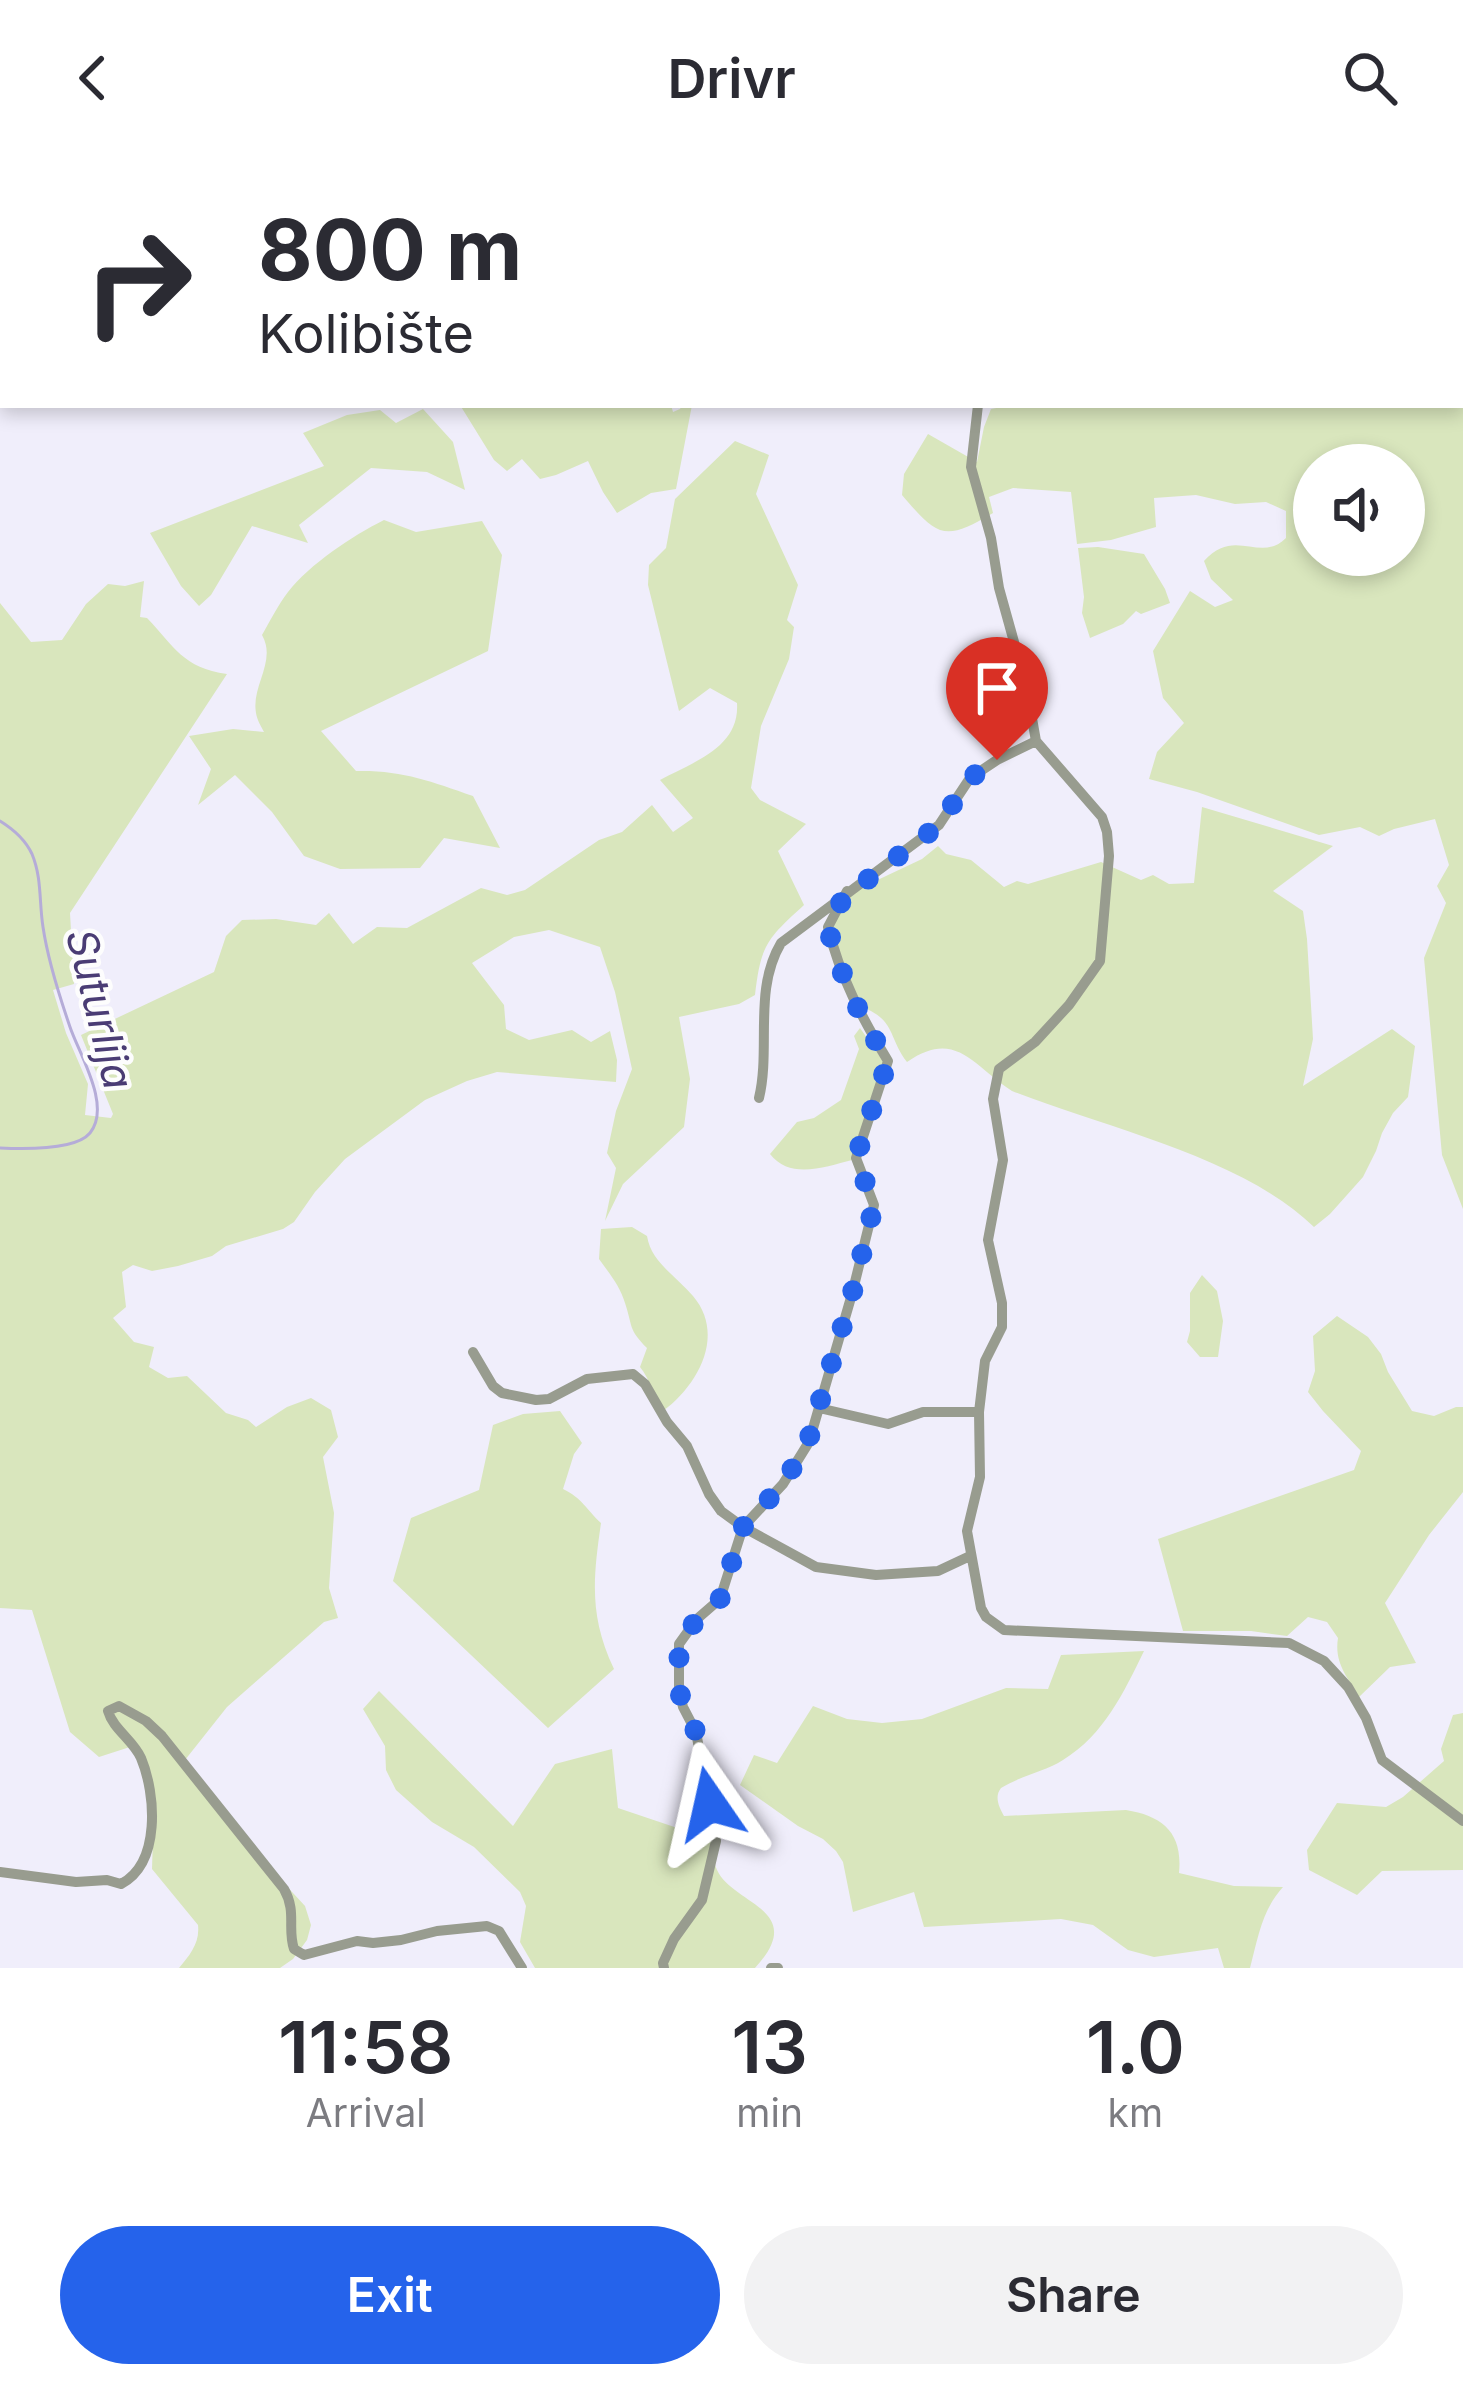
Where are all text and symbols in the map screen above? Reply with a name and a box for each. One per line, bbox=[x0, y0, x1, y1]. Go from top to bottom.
icon: back bbox=[60, 45, 126, 111]
icon: search bbox=[1337, 45, 1403, 111]
text: Drivr bbox=[667, 46, 796, 111]
text: 800 m bbox=[258, 199, 523, 300]
icon: right bbox=[60, 204, 216, 360]
text: Kolibište bbox=[258, 301, 474, 366]
map controls bbox=[1293, 444, 1425, 576]
button: sound bbox=[1293, 444, 1425, 576]
pin bbox=[946, 637, 1048, 760]
icon: arrive bbox=[964, 655, 1030, 721]
water label: Suturlija bbox=[56, 924, 145, 1094]
position arrow bbox=[647, 1741, 773, 1867]
text: 11:58 bbox=[278, 2003, 453, 2090]
text: 13 bbox=[732, 2003, 808, 2090]
text: 1.0 bbox=[1086, 2003, 1185, 2090]
text: Arrival bbox=[306, 2089, 426, 2136]
text: min bbox=[736, 2089, 803, 2136]
text: km bbox=[1108, 2089, 1163, 2136]
button: Exit bbox=[60, 2226, 720, 2364]
button: Share bbox=[744, 2226, 1403, 2364]

